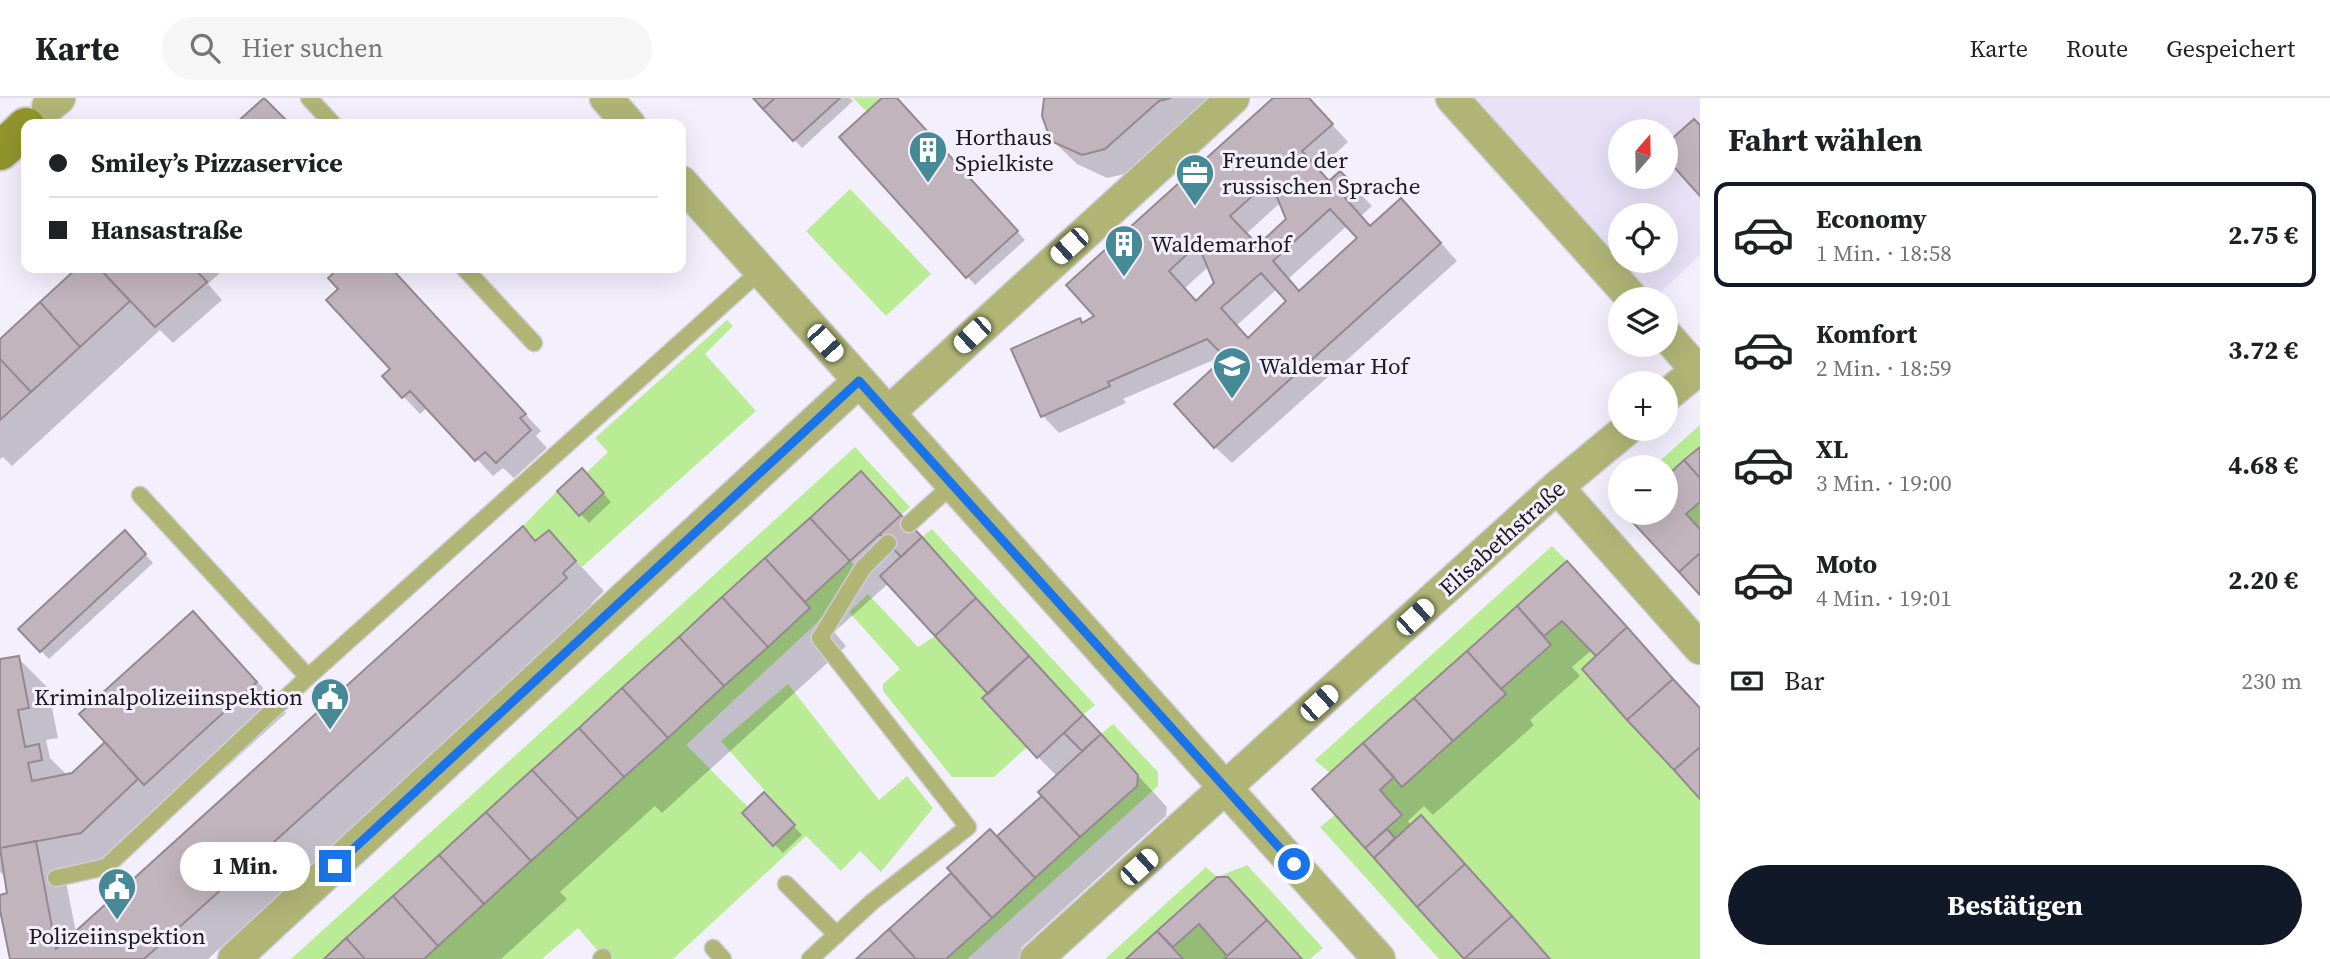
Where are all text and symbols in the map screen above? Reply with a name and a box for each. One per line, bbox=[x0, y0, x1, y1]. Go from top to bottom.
search box bbox=[162, 17, 652, 80]
text: Karte bbox=[35, 26, 120, 71]
icon: search bbox=[186, 29, 224, 67]
text: Hier suchen bbox=[242, 30, 383, 66]
text: Karte bbox=[1969, 32, 2028, 65]
text: Route bbox=[2066, 32, 2128, 65]
text: Gespeichert bbox=[2166, 32, 2295, 65]
text: Fahrt wählen bbox=[1728, 118, 1923, 162]
north arrow bbox=[1608, 119, 1678, 189]
map controls bbox=[1608, 119, 1678, 525]
place label: Horthaus Spielkiste bbox=[955, 121, 1054, 179]
building icon: Horthaus Spielkiste bbox=[907, 129, 949, 184]
place label: Freunde der russischen Sprache bbox=[1222, 144, 1420, 202]
text: Smiley’s Pizzaservice bbox=[91, 145, 343, 181]
office icon: Freunde der russischen Sprache bbox=[1174, 152, 1216, 207]
text: Economy bbox=[1816, 201, 1927, 237]
button: locate bbox=[1608, 203, 1678, 273]
icon: car bbox=[1732, 203, 1795, 266]
text: Hansastraße bbox=[91, 212, 243, 248]
text: 2.75 € bbox=[2228, 217, 2298, 253]
building icon: Waldemarhof bbox=[1103, 223, 1145, 278]
car bbox=[1047, 224, 1092, 268]
place label: Waldemarhof bbox=[1151, 228, 1293, 260]
text: 1 Min. · 18:58 bbox=[1816, 237, 1952, 269]
button: layers bbox=[1608, 287, 1678, 357]
car bbox=[950, 313, 995, 357]
text: Komfort bbox=[1816, 316, 1917, 352]
icon: car bbox=[1732, 318, 1795, 381]
car bbox=[804, 320, 847, 366]
text: 3.72 € bbox=[2228, 332, 2298, 368]
school or university icon: Waldemar Hof bbox=[1211, 345, 1253, 400]
place label: Waldemar Hof bbox=[1259, 350, 1411, 382]
text: 2 Min. · 18:59 bbox=[1816, 352, 1952, 384]
button: + bbox=[1608, 371, 1678, 441]
text: XL bbox=[1816, 431, 1848, 467]
icon: car bbox=[1732, 433, 1795, 496]
text: 4.68 € bbox=[2228, 447, 2298, 483]
button: − bbox=[1608, 455, 1678, 525]
text: 3 Min. · 19:00 bbox=[1816, 467, 1952, 499]
street label: Elisabethstraße bbox=[1432, 473, 1572, 603]
text: Moto bbox=[1816, 546, 1877, 582]
icon: car bbox=[1732, 548, 1795, 611]
text: 2.20 € bbox=[2228, 562, 2298, 598]
text: 4 Min. · 19:01 bbox=[1816, 582, 1952, 614]
car bbox=[1393, 595, 1438, 639]
icon: cash bbox=[1728, 662, 1766, 700]
text: Bar bbox=[1784, 663, 1824, 699]
text: 230 m bbox=[2241, 665, 2302, 697]
public building icon: Kriminalpolizeiinspektion bbox=[309, 676, 351, 731]
place label: Kriminalpolizeiinspektion bbox=[34, 681, 303, 713]
car bbox=[1297, 681, 1342, 725]
callout: 1 Min. bbox=[181, 842, 310, 890]
car bbox=[1117, 845, 1162, 889]
route start bbox=[1278, 848, 1310, 880]
text: 1 Min. bbox=[212, 850, 278, 882]
route end bbox=[319, 850, 351, 882]
button: Bestätigen bbox=[1728, 865, 2302, 945]
public building icon: Polizeiinspektion bbox=[96, 866, 138, 921]
place label: Polizeiinspektion bbox=[28, 920, 206, 952]

